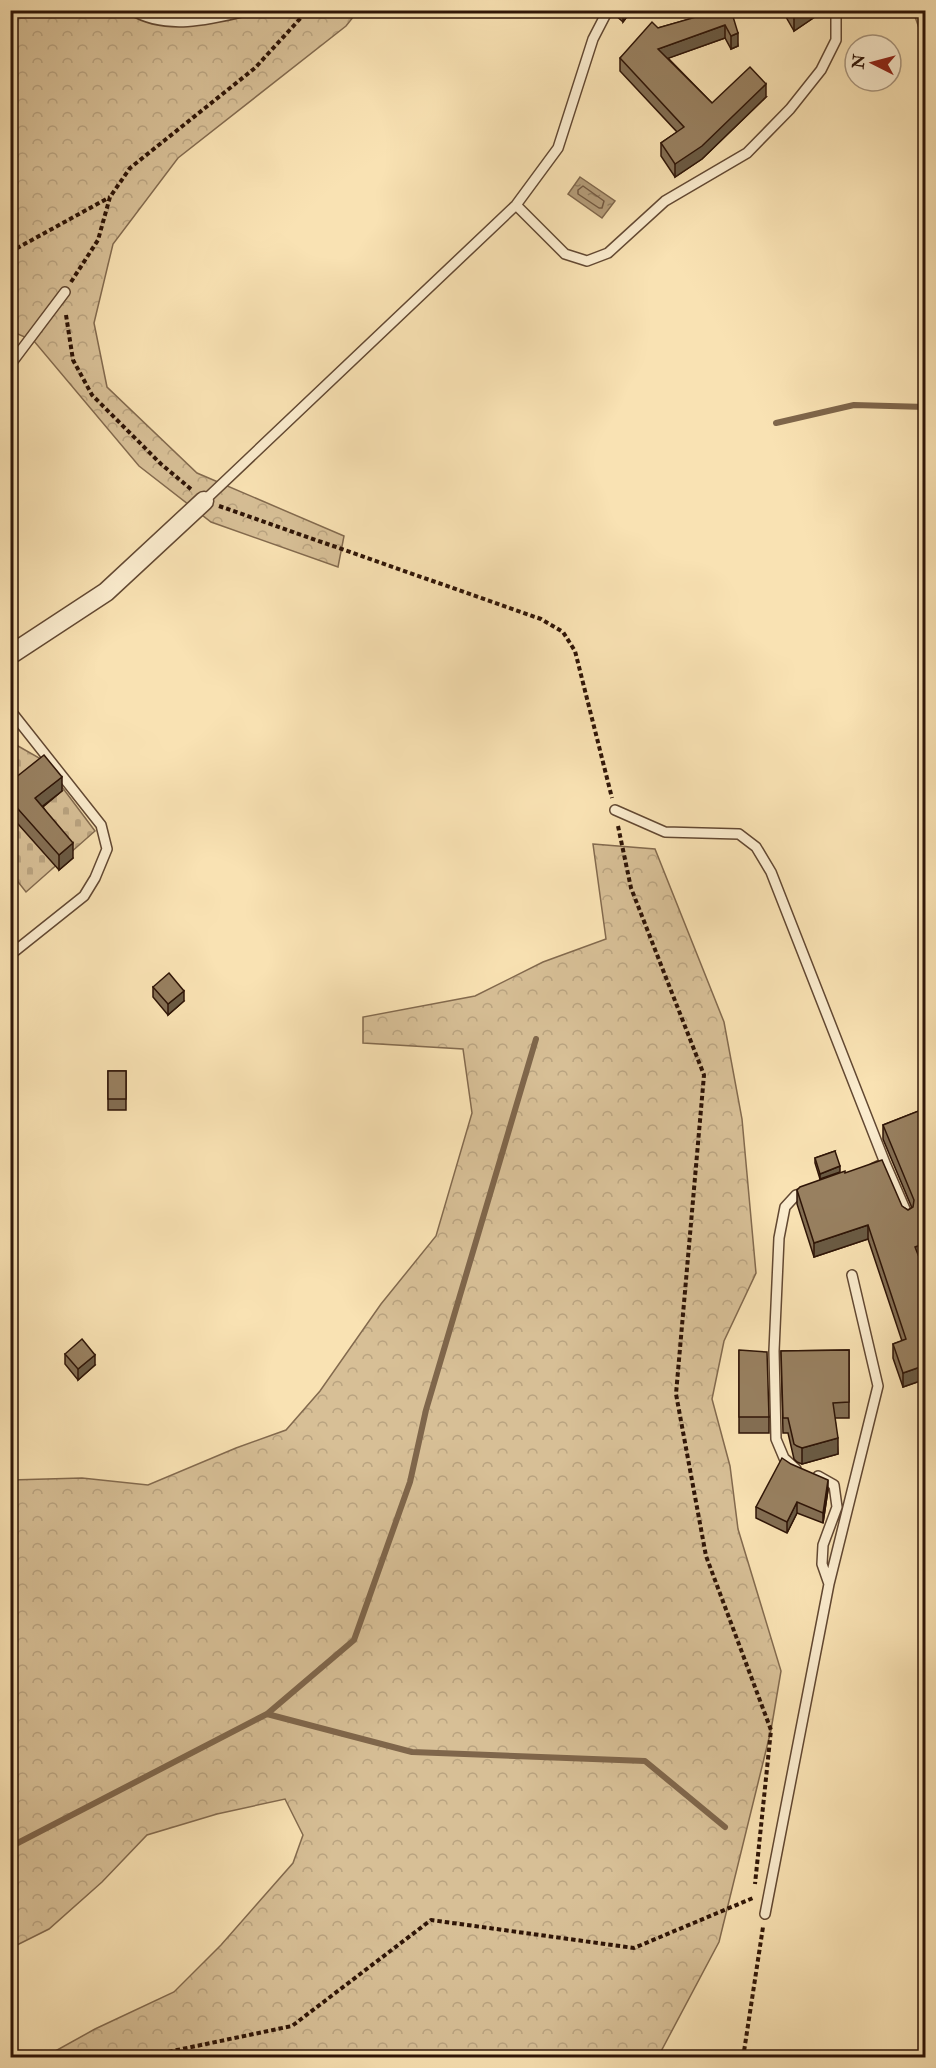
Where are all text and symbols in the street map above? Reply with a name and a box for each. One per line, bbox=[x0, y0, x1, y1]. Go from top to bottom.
north arrow bbox=[843, 33, 903, 93]
text: N bbox=[848, 53, 870, 71]

